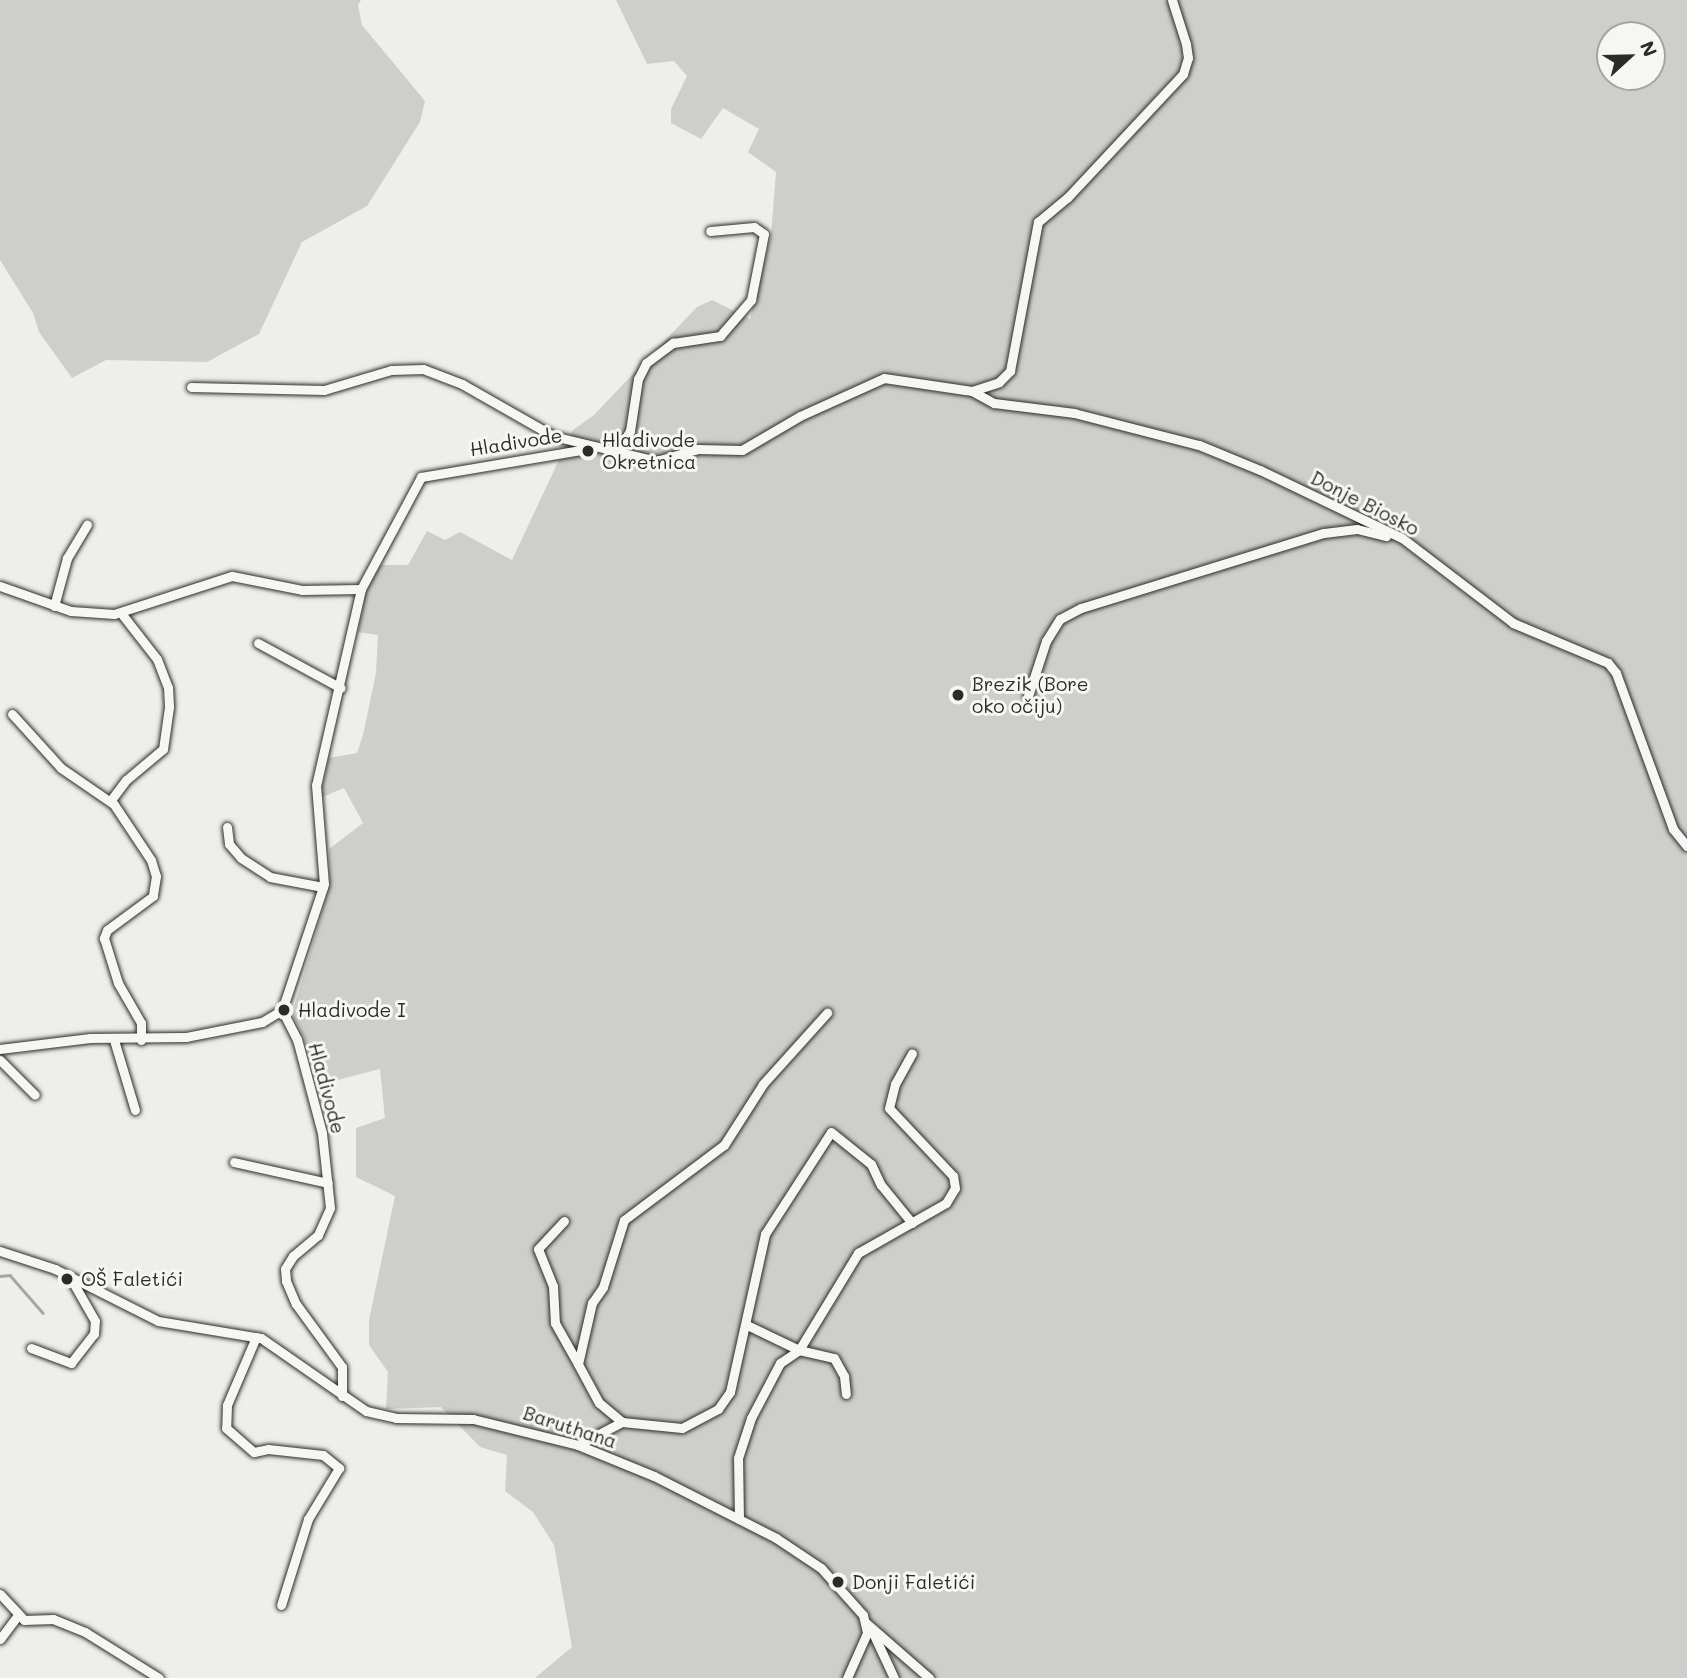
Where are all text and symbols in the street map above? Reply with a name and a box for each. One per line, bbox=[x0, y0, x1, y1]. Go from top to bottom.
north arrow bbox=[1596, 21, 1666, 91]
text: N bbox=[1635, 37, 1663, 60]
street label: Hladivode bbox=[468, 423, 564, 461]
place label: Hladivode Okretnica bbox=[602, 429, 696, 473]
marker: Hladivode Okretnica bbox=[580, 443, 596, 459]
street label: Donje Biosko bbox=[1307, 466, 1423, 540]
place label: Brezik (Bore oko očiju) bbox=[972, 673, 1088, 717]
marker: Brezik (Bore oko očiju) bbox=[950, 687, 966, 703]
place label: Hladivode I bbox=[298, 999, 406, 1021]
marker: Hladivode I bbox=[276, 1002, 292, 1018]
street label: Hladivode bbox=[304, 1040, 350, 1136]
place label: OŠ Faletići bbox=[81, 1268, 183, 1290]
marker: OŠ Faletići bbox=[59, 1271, 75, 1287]
street label: Baruthana bbox=[520, 1401, 620, 1453]
place label: Donji Faletići bbox=[852, 1571, 975, 1593]
marker: Donji Faletići bbox=[830, 1574, 846, 1590]

